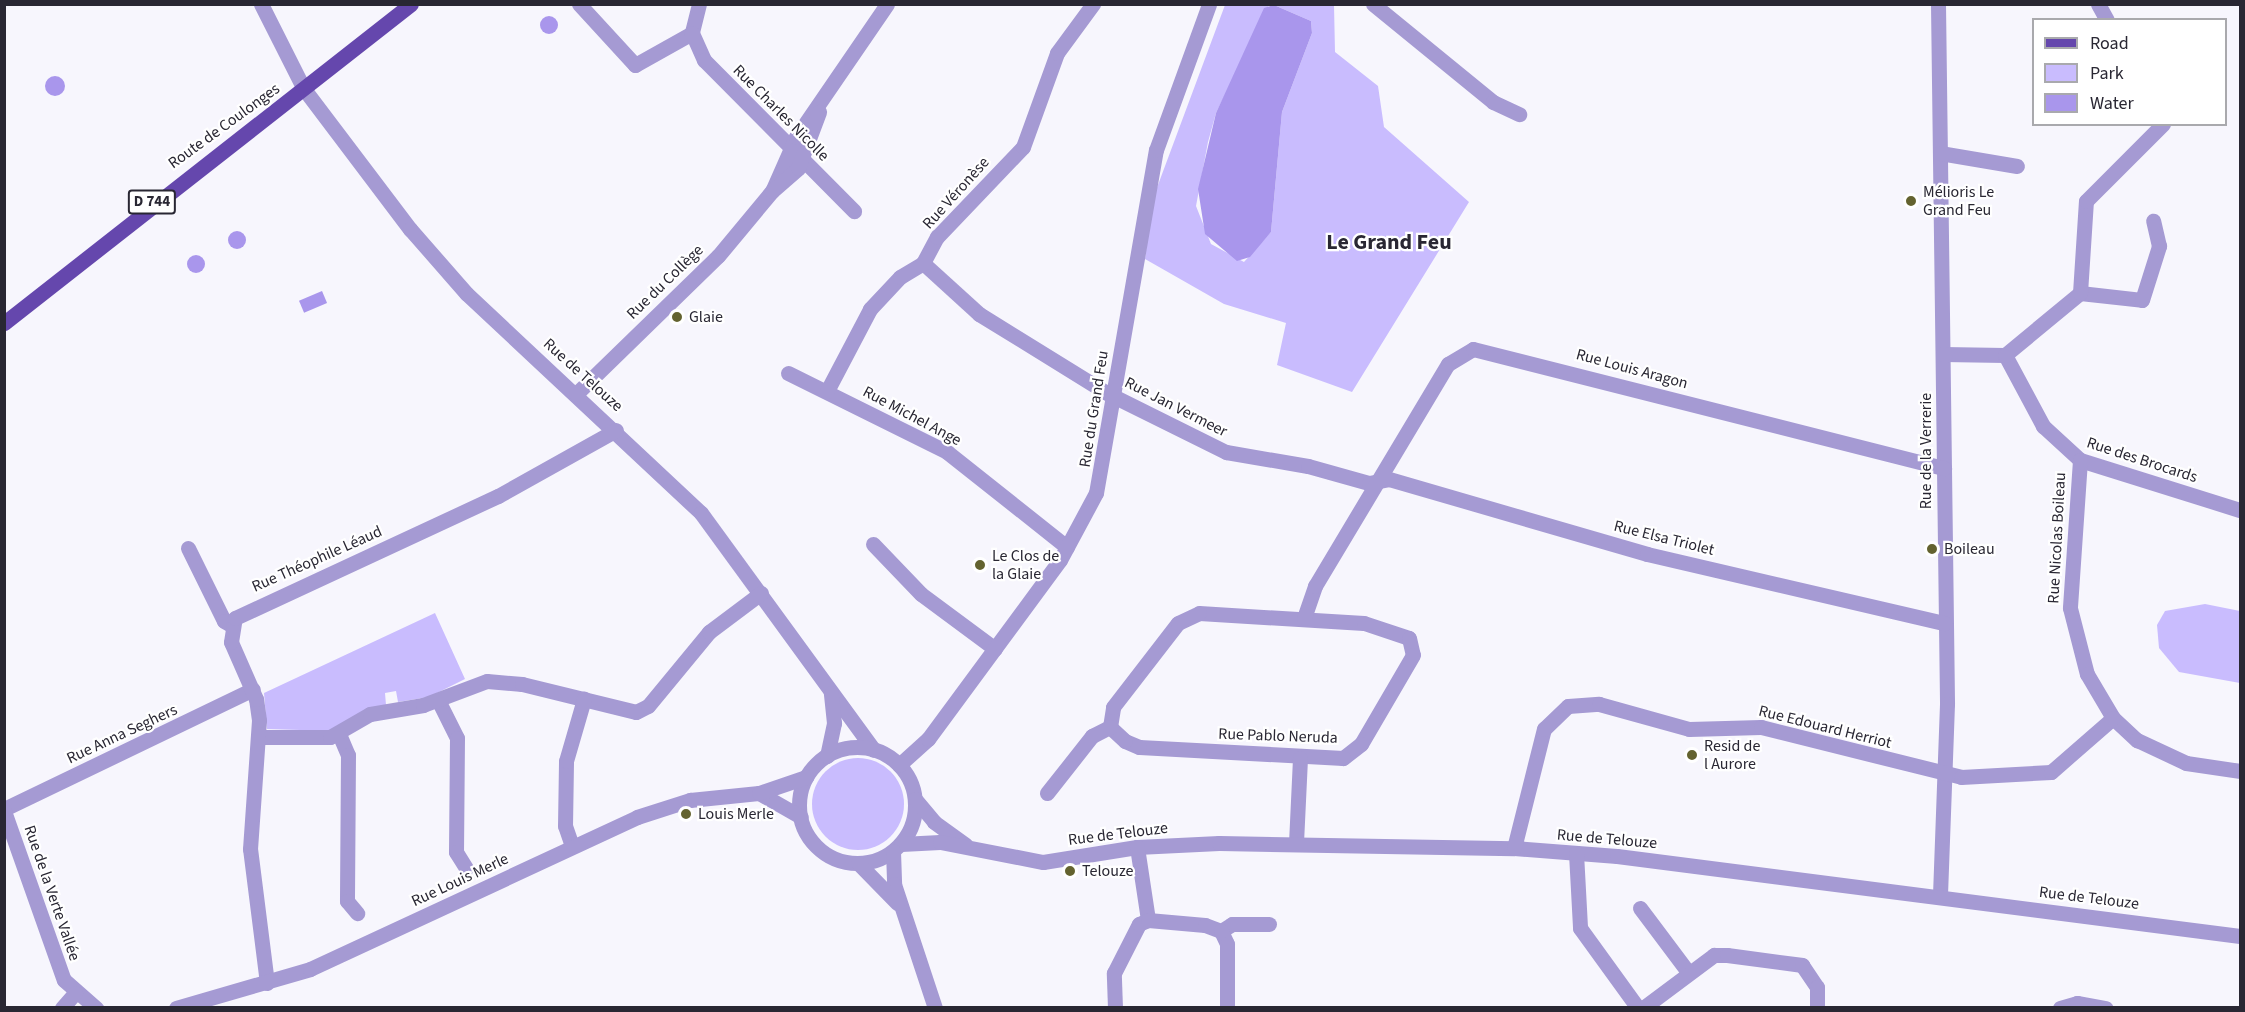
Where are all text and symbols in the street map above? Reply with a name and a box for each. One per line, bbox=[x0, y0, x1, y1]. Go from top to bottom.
legend bbox=[2032, 18, 2227, 126]
text: Road bbox=[2090, 31, 2129, 56]
street label: Rue Charles Nicolle bbox=[729, 61, 833, 165]
text: Park bbox=[2090, 61, 2124, 86]
street label: Route de Coulonges bbox=[164, 79, 284, 173]
text: Water bbox=[2090, 91, 2134, 116]
street label: Rue Véronèse bbox=[919, 153, 993, 233]
place label: Mélioris Le Grand Feu bbox=[1923, 182, 1994, 220]
road number: D 744 bbox=[126, 190, 178, 214]
marker: Mélioris Le Grand Feu bbox=[1904, 194, 1918, 208]
district label: Le Grand Feu bbox=[1326, 230, 1452, 256]
street label: Rue du Collège bbox=[623, 241, 707, 323]
place label: Glaie bbox=[689, 307, 723, 327]
marker: Glaie bbox=[670, 310, 684, 324]
street label: Rue de Telouze bbox=[539, 334, 627, 416]
street label: Rue Louis Aragon bbox=[1574, 345, 1690, 393]
street label: Rue du Grand Feu bbox=[1075, 349, 1113, 469]
street label: Rue Jan Vermeer bbox=[1121, 373, 1231, 441]
street label: Rue Michel Ange bbox=[859, 382, 965, 450]
street label: Rue de la Verrerie bbox=[1916, 393, 1936, 509]
street label: Rue des Brocards bbox=[2084, 433, 2200, 487]
street label: Rue Nicolas Boileau bbox=[2044, 472, 2070, 604]
street label: Rue Elsa Triolet bbox=[1612, 516, 1716, 560]
street label: Rue Théophile Léaud bbox=[249, 522, 385, 596]
place label: Boileau bbox=[1944, 539, 1995, 559]
marker: Boileau bbox=[1925, 542, 1939, 556]
place label: Le Clos de la Glaie bbox=[992, 546, 1059, 584]
marker: Le Clos de la Glaie bbox=[973, 558, 987, 572]
street label: Rue Anna Seghers bbox=[64, 700, 180, 768]
street label: Rue Edouard Herriot bbox=[1757, 701, 1893, 753]
street label: Rue Pablo Neruda bbox=[1218, 724, 1338, 748]
place label: Resid de l Aurore bbox=[1704, 736, 1760, 774]
marker: Resid de l Aurore bbox=[1685, 748, 1699, 762]
place label: Louis Merle bbox=[698, 804, 774, 824]
marker: Louis Merle bbox=[679, 807, 693, 821]
street label: Rue de Telouze bbox=[1067, 818, 1169, 850]
street label: Rue de la Verte Vallée bbox=[20, 823, 84, 963]
street label: Rue de Telouze bbox=[1556, 825, 1658, 853]
street label: Rue Louis Merle bbox=[408, 849, 512, 911]
place label: Telouze bbox=[1082, 861, 1133, 881]
marker: Telouze bbox=[1063, 864, 1077, 878]
street label: Rue de Telouze bbox=[2038, 882, 2140, 914]

